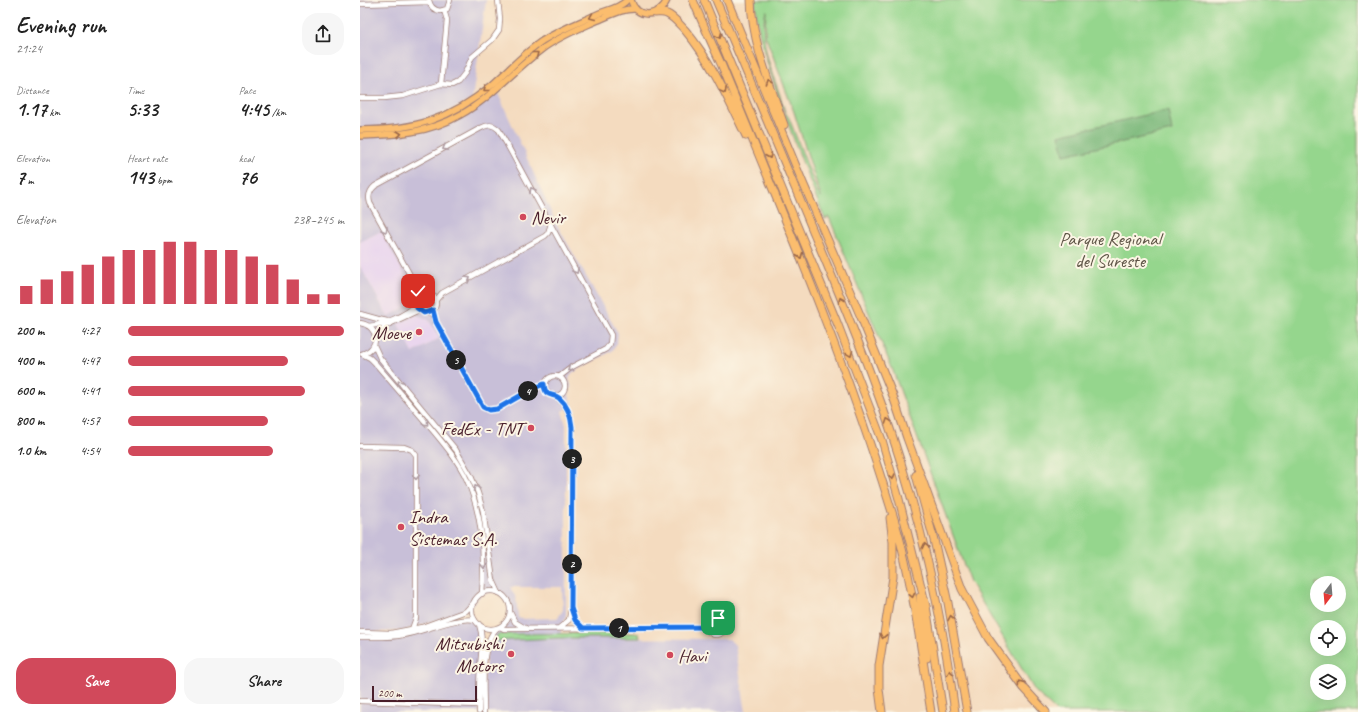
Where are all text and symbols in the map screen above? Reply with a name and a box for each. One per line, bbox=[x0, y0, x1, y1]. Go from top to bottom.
text: Evening run bbox=[16, 12, 106, 40]
one-way arrow bbox=[589, 12, 596, 20]
button: share bbox=[302, 13, 344, 55]
one-way arrow bbox=[714, 32, 722, 39]
text: 21:24 bbox=[16, 41, 42, 57]
one-way arrow bbox=[531, 51, 538, 58]
one-way arrow bbox=[766, 79, 774, 86]
text: Distance bbox=[16, 83, 49, 97]
text: Time bbox=[127, 83, 144, 97]
text: Pace bbox=[239, 83, 256, 97]
one-way arrow bbox=[483, 84, 490, 91]
one-way arrow bbox=[719, 87, 726, 94]
text: 1.17 bbox=[16, 97, 47, 122]
text: 5:33 bbox=[127, 97, 158, 122]
text: 4:45 bbox=[239, 97, 269, 122]
text: km bbox=[47, 105, 60, 119]
text: /km bbox=[269, 105, 286, 119]
one-way arrow bbox=[396, 130, 402, 139]
one-way arrow bbox=[442, 143, 449, 150]
text: Elevation bbox=[16, 151, 50, 165]
text: Heart rate bbox=[127, 151, 167, 165]
text: kcal bbox=[239, 151, 253, 165]
one-way arrow bbox=[764, 152, 772, 160]
text: 7 bbox=[16, 165, 25, 190]
text: 143 bbox=[127, 165, 154, 190]
text: 76 bbox=[239, 165, 257, 190]
text: m bbox=[25, 173, 34, 187]
text: bpm bbox=[154, 173, 172, 187]
one-way arrow bbox=[530, 187, 537, 194]
place label: Nevir bbox=[531, 206, 567, 230]
text: Elevation bbox=[16, 212, 56, 228]
text: 238–245 m bbox=[293, 212, 344, 228]
marker: Nevir bbox=[518, 212, 528, 222]
one-way arrow bbox=[380, 226, 388, 233]
park label: Parque Regional del Sureste bbox=[1059, 227, 1164, 273]
one-way arrow bbox=[795, 253, 803, 260]
one-way arrow bbox=[572, 267, 579, 274]
pin bbox=[401, 274, 435, 308]
one-way arrow bbox=[464, 276, 471, 283]
icon: check bbox=[407, 280, 429, 302]
one-way arrow bbox=[838, 296, 846, 303]
place label: Moeve bbox=[372, 321, 413, 345]
text: 200 m bbox=[16, 323, 44, 339]
text: 4:27 bbox=[80, 323, 100, 339]
marker: Moeve bbox=[414, 327, 424, 337]
pin: 5 bbox=[446, 350, 466, 370]
one-way arrow bbox=[845, 351, 853, 358]
text: 400 m bbox=[16, 353, 44, 369]
text: 4:47 bbox=[80, 353, 100, 369]
text: 5 bbox=[454, 353, 458, 367]
one-way arrow bbox=[567, 364, 574, 371]
one-way arrow bbox=[398, 380, 405, 387]
pin: 4 bbox=[518, 381, 538, 401]
text: 600 m bbox=[16, 383, 44, 399]
text: 4:41 bbox=[80, 383, 100, 399]
text: 4 bbox=[526, 384, 530, 398]
text: 800 m bbox=[16, 413, 44, 429]
text: 4:57 bbox=[80, 413, 100, 429]
place label: FedEx - TNT bbox=[441, 417, 528, 441]
one-way arrow bbox=[422, 418, 429, 426]
one-way arrow bbox=[884, 418, 892, 425]
marker: FedEx - TNT bbox=[526, 423, 536, 433]
text: 1.0 km bbox=[16, 443, 46, 459]
text: 4:54 bbox=[80, 443, 100, 459]
pin: 3 bbox=[562, 449, 582, 469]
text: 3 bbox=[570, 452, 574, 466]
one-way arrow bbox=[887, 473, 896, 480]
one-way arrow bbox=[412, 474, 420, 480]
one-way arrow bbox=[472, 484, 480, 491]
place label: Indra Sistemas S.A. bbox=[409, 505, 497, 551]
marker: Indra Sistemas S.A. bbox=[396, 522, 406, 532]
one-way arrow bbox=[921, 543, 929, 549]
pin: 2 bbox=[562, 554, 582, 574]
text: 2 bbox=[570, 557, 574, 571]
one-way arrow bbox=[480, 563, 488, 569]
north arrow bbox=[1310, 576, 1346, 612]
map controls bbox=[1310, 576, 1346, 700]
one-way arrow bbox=[907, 592, 915, 598]
pin bbox=[701, 601, 735, 635]
icon: arrive bbox=[707, 607, 729, 629]
one-way arrow bbox=[947, 615, 956, 621]
pin: 1 bbox=[609, 618, 629, 638]
button: locate bbox=[1310, 620, 1346, 656]
text: 1 bbox=[617, 621, 621, 635]
place label: Mitsubishi Motors bbox=[435, 632, 505, 678]
one-way arrow bbox=[880, 633, 888, 639]
place label: Havi bbox=[678, 644, 709, 668]
marker: Mitsubishi Motors bbox=[506, 649, 516, 659]
marker: Havi bbox=[665, 650, 675, 660]
button: Save bbox=[16, 658, 176, 704]
button: Share bbox=[184, 658, 344, 704]
button: layers bbox=[1310, 664, 1346, 700]
one-way arrow bbox=[946, 670, 955, 676]
one-way arrow bbox=[1019, 680, 1026, 687]
scale bar bbox=[372, 684, 477, 703]
text: 200 m bbox=[378, 686, 402, 700]

